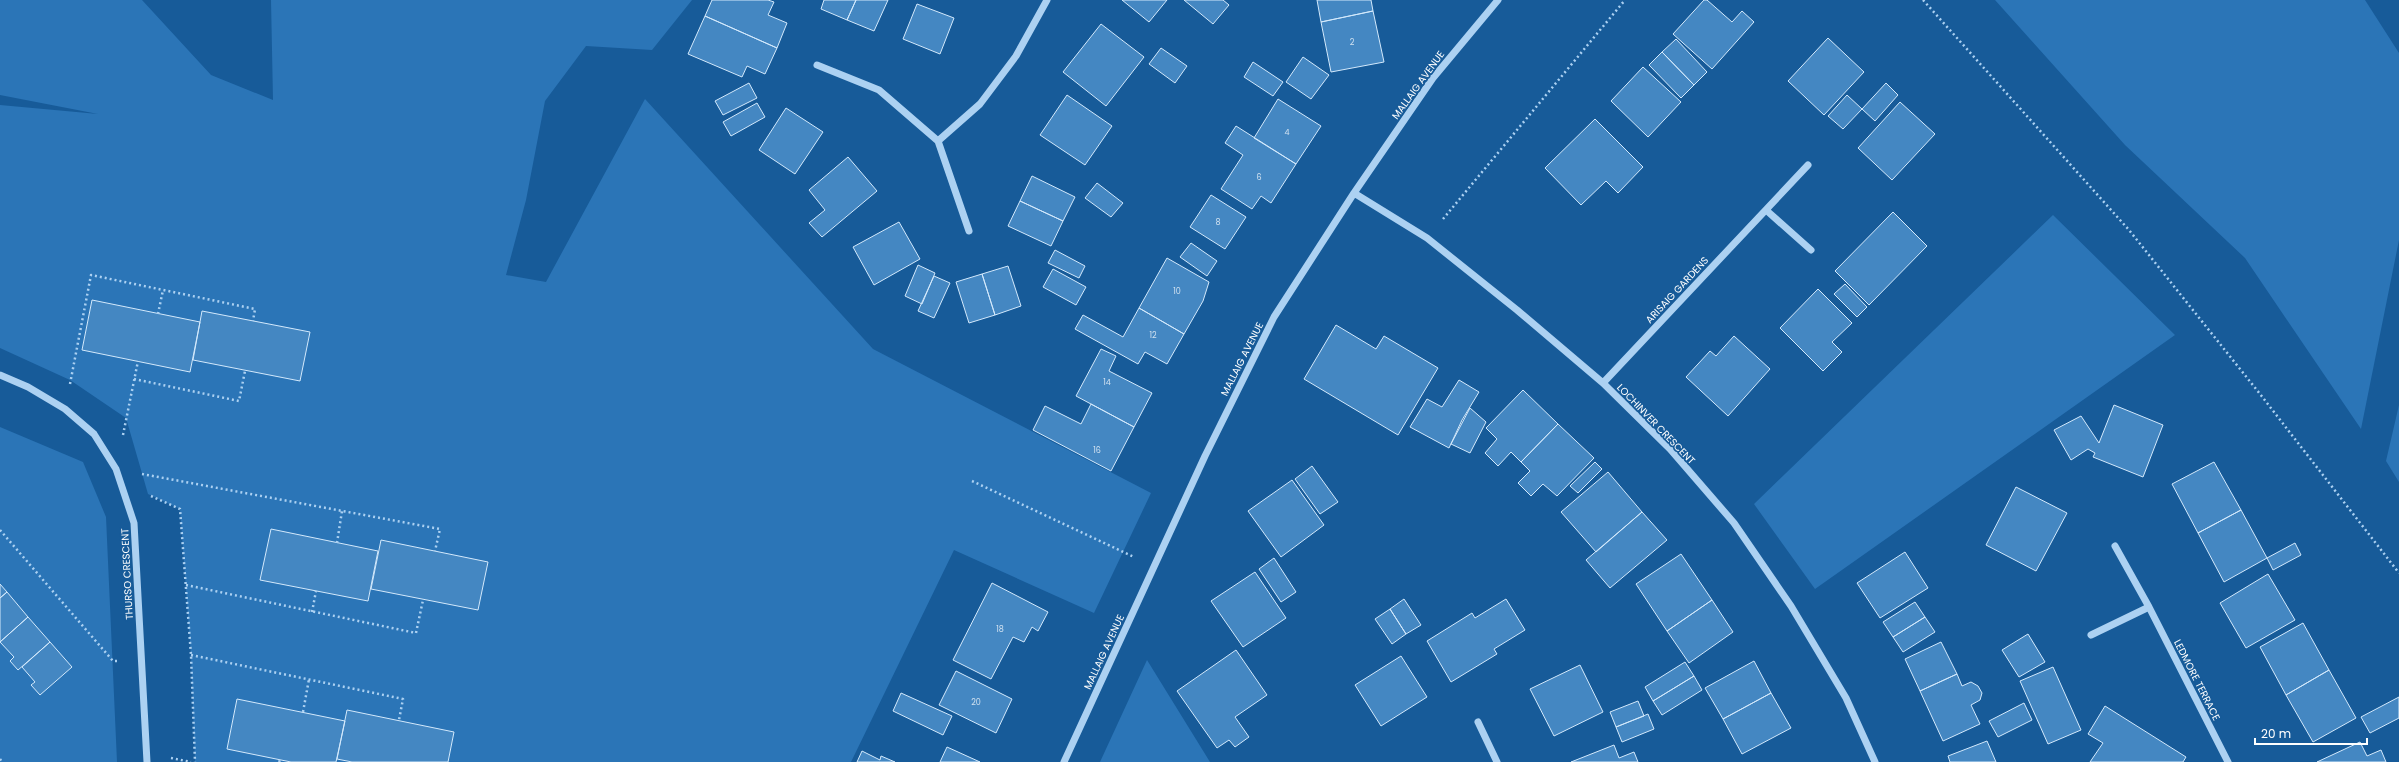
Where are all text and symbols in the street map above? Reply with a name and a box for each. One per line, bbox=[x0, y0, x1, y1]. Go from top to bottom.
house number: 2 bbox=[1350, 37, 1355, 48]
street label: MALLAIG AVENUE bbox=[1388, 48, 1448, 122]
house number: 4 bbox=[1284, 127, 1290, 138]
house number: 6 bbox=[1256, 172, 1262, 183]
house number: 8 bbox=[1215, 217, 1221, 228]
street label: ARISAIG GARDENS bbox=[1642, 253, 1712, 327]
house number: 10 bbox=[1173, 286, 1181, 297]
street label: MALLAIG AVENUE bbox=[1217, 319, 1267, 399]
house number: 12 bbox=[1149, 330, 1157, 341]
house number: 14 bbox=[1103, 377, 1111, 388]
street label: LOCHINVER CRESCENT bbox=[1613, 380, 1699, 468]
house number: 16 bbox=[1093, 445, 1101, 456]
street label: THURSO CRESCENT bbox=[117, 527, 137, 620]
street label: MALLAIG AVENUE bbox=[1080, 612, 1128, 692]
house number: 18 bbox=[996, 624, 1004, 635]
street label: LEDMORE TERRACE bbox=[2170, 637, 2224, 723]
house number: 20 bbox=[971, 697, 981, 708]
scale bar bbox=[2255, 720, 2367, 746]
text: 20 m bbox=[2261, 725, 2291, 742]

